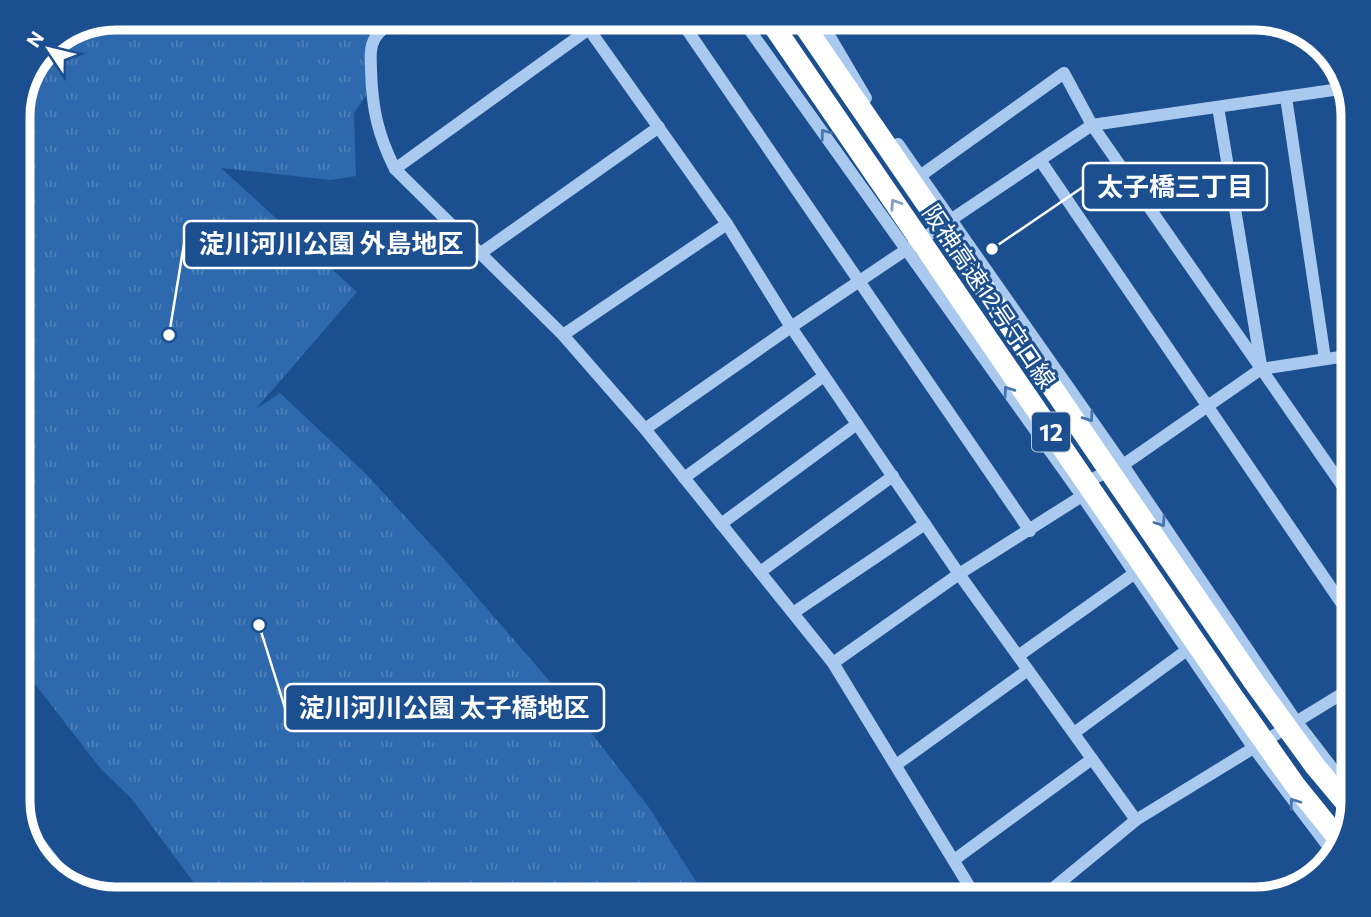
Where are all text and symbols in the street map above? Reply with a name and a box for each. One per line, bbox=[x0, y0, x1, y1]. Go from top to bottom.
north arrow bbox=[14, 14, 84, 84]
text: N bbox=[21, 27, 48, 51]
one-way arrow bbox=[820, 129, 833, 141]
callout: 太子橋三丁目 bbox=[1083, 163, 1267, 210]
text: 太子橋三丁目 bbox=[1097, 170, 1253, 201]
one-way arrow bbox=[891, 199, 904, 212]
street label: 阪神高速12号守口線 bbox=[918, 199, 1062, 393]
callout: 淀川河川公園 外島地区 bbox=[184, 221, 477, 268]
text: 淀川河川公園 外島地区 bbox=[199, 227, 463, 258]
one-way arrow bbox=[1003, 386, 1016, 399]
one-way arrow bbox=[1081, 409, 1093, 422]
road number: 12 bbox=[1032, 412, 1070, 452]
one-way arrow bbox=[1153, 514, 1166, 527]
callout: 淀川河川公園 太子橋地区 bbox=[285, 684, 604, 731]
text: 淀川河川公園 太子橋地区 bbox=[299, 691, 589, 722]
one-way arrow bbox=[1289, 799, 1302, 811]

